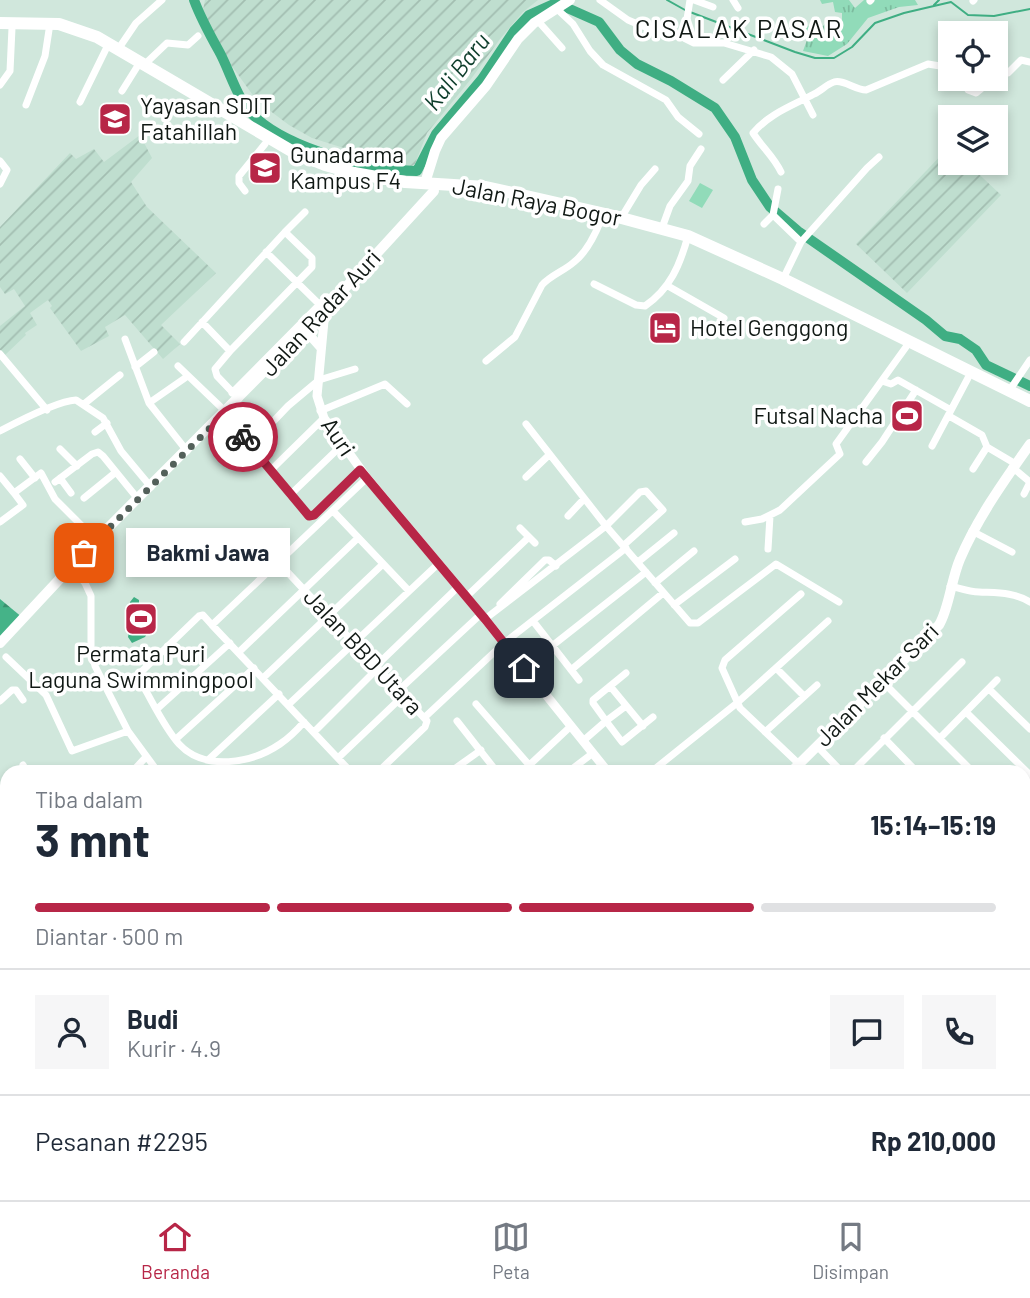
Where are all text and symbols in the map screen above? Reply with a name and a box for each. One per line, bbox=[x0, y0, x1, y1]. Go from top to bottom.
district label: CISALAK PASAR bbox=[635, 12, 843, 43]
map controls bbox=[938, 21, 1008, 175]
button: locate bbox=[938, 21, 1008, 91]
water label: Kali Baru bbox=[417, 27, 495, 116]
place label: Yayasan SDIT Fatahillah bbox=[140, 91, 272, 145]
school or university icon: Yayasan SDIT Fatahillah bbox=[96, 100, 134, 138]
button: layers bbox=[938, 105, 1008, 175]
place label: Gunadarma Kampus F4 bbox=[290, 140, 404, 194]
school or university icon: Gunadarma Kampus F4 bbox=[246, 149, 284, 187]
street label: Jalan Raya Bogor bbox=[450, 171, 625, 231]
street label: Jalan Radar Auri bbox=[255, 243, 386, 381]
hotel icon: Hotel Genggong bbox=[646, 309, 684, 347]
place label: Hotel Genggong bbox=[690, 313, 848, 341]
sports icon: Futsal Nacha bbox=[888, 397, 926, 435]
place label: Futsal Nacha bbox=[753, 401, 883, 429]
courier bbox=[208, 402, 278, 472]
street label: Auri bbox=[316, 412, 362, 461]
icon: bike bbox=[224, 418, 262, 456]
pin bbox=[54, 523, 114, 583]
callout: Bakmi Jawa bbox=[126, 528, 290, 578]
icon: bag bbox=[65, 534, 103, 572]
text: Bakmi Jawa bbox=[146, 538, 270, 566]
street label: Jalan BBD Utara bbox=[298, 583, 429, 720]
sports icon: Permata Puri Laguna Swimmingpool bbox=[122, 600, 160, 638]
street label: Jalan Mekar Sari bbox=[809, 617, 944, 752]
pin bbox=[494, 638, 554, 698]
place label: Permata Puri Laguna Swimmingpool bbox=[28, 639, 254, 693]
icon: home bbox=[505, 649, 543, 687]
text: Tiba dalam bbox=[35, 785, 143, 813]
text: 15:14–15:19 bbox=[870, 809, 996, 840]
text: 3 mnt bbox=[35, 811, 150, 866]
text: Diantar · 500 m bbox=[35, 922, 183, 950]
button: person bbox=[35, 995, 109, 1069]
button: chat bbox=[830, 995, 904, 1069]
button: phone bbox=[922, 995, 996, 1069]
text: Budi bbox=[127, 1003, 178, 1034]
text: Kurir · 4.9 bbox=[127, 1034, 221, 1062]
text: Pesanan #2295 bbox=[35, 1125, 208, 1156]
text: Rp 210,000 bbox=[871, 1125, 996, 1156]
tab: Beranda bbox=[141, 1218, 210, 1283]
tab: Peta bbox=[492, 1218, 530, 1283]
tab: Disimpan bbox=[812, 1218, 889, 1283]

